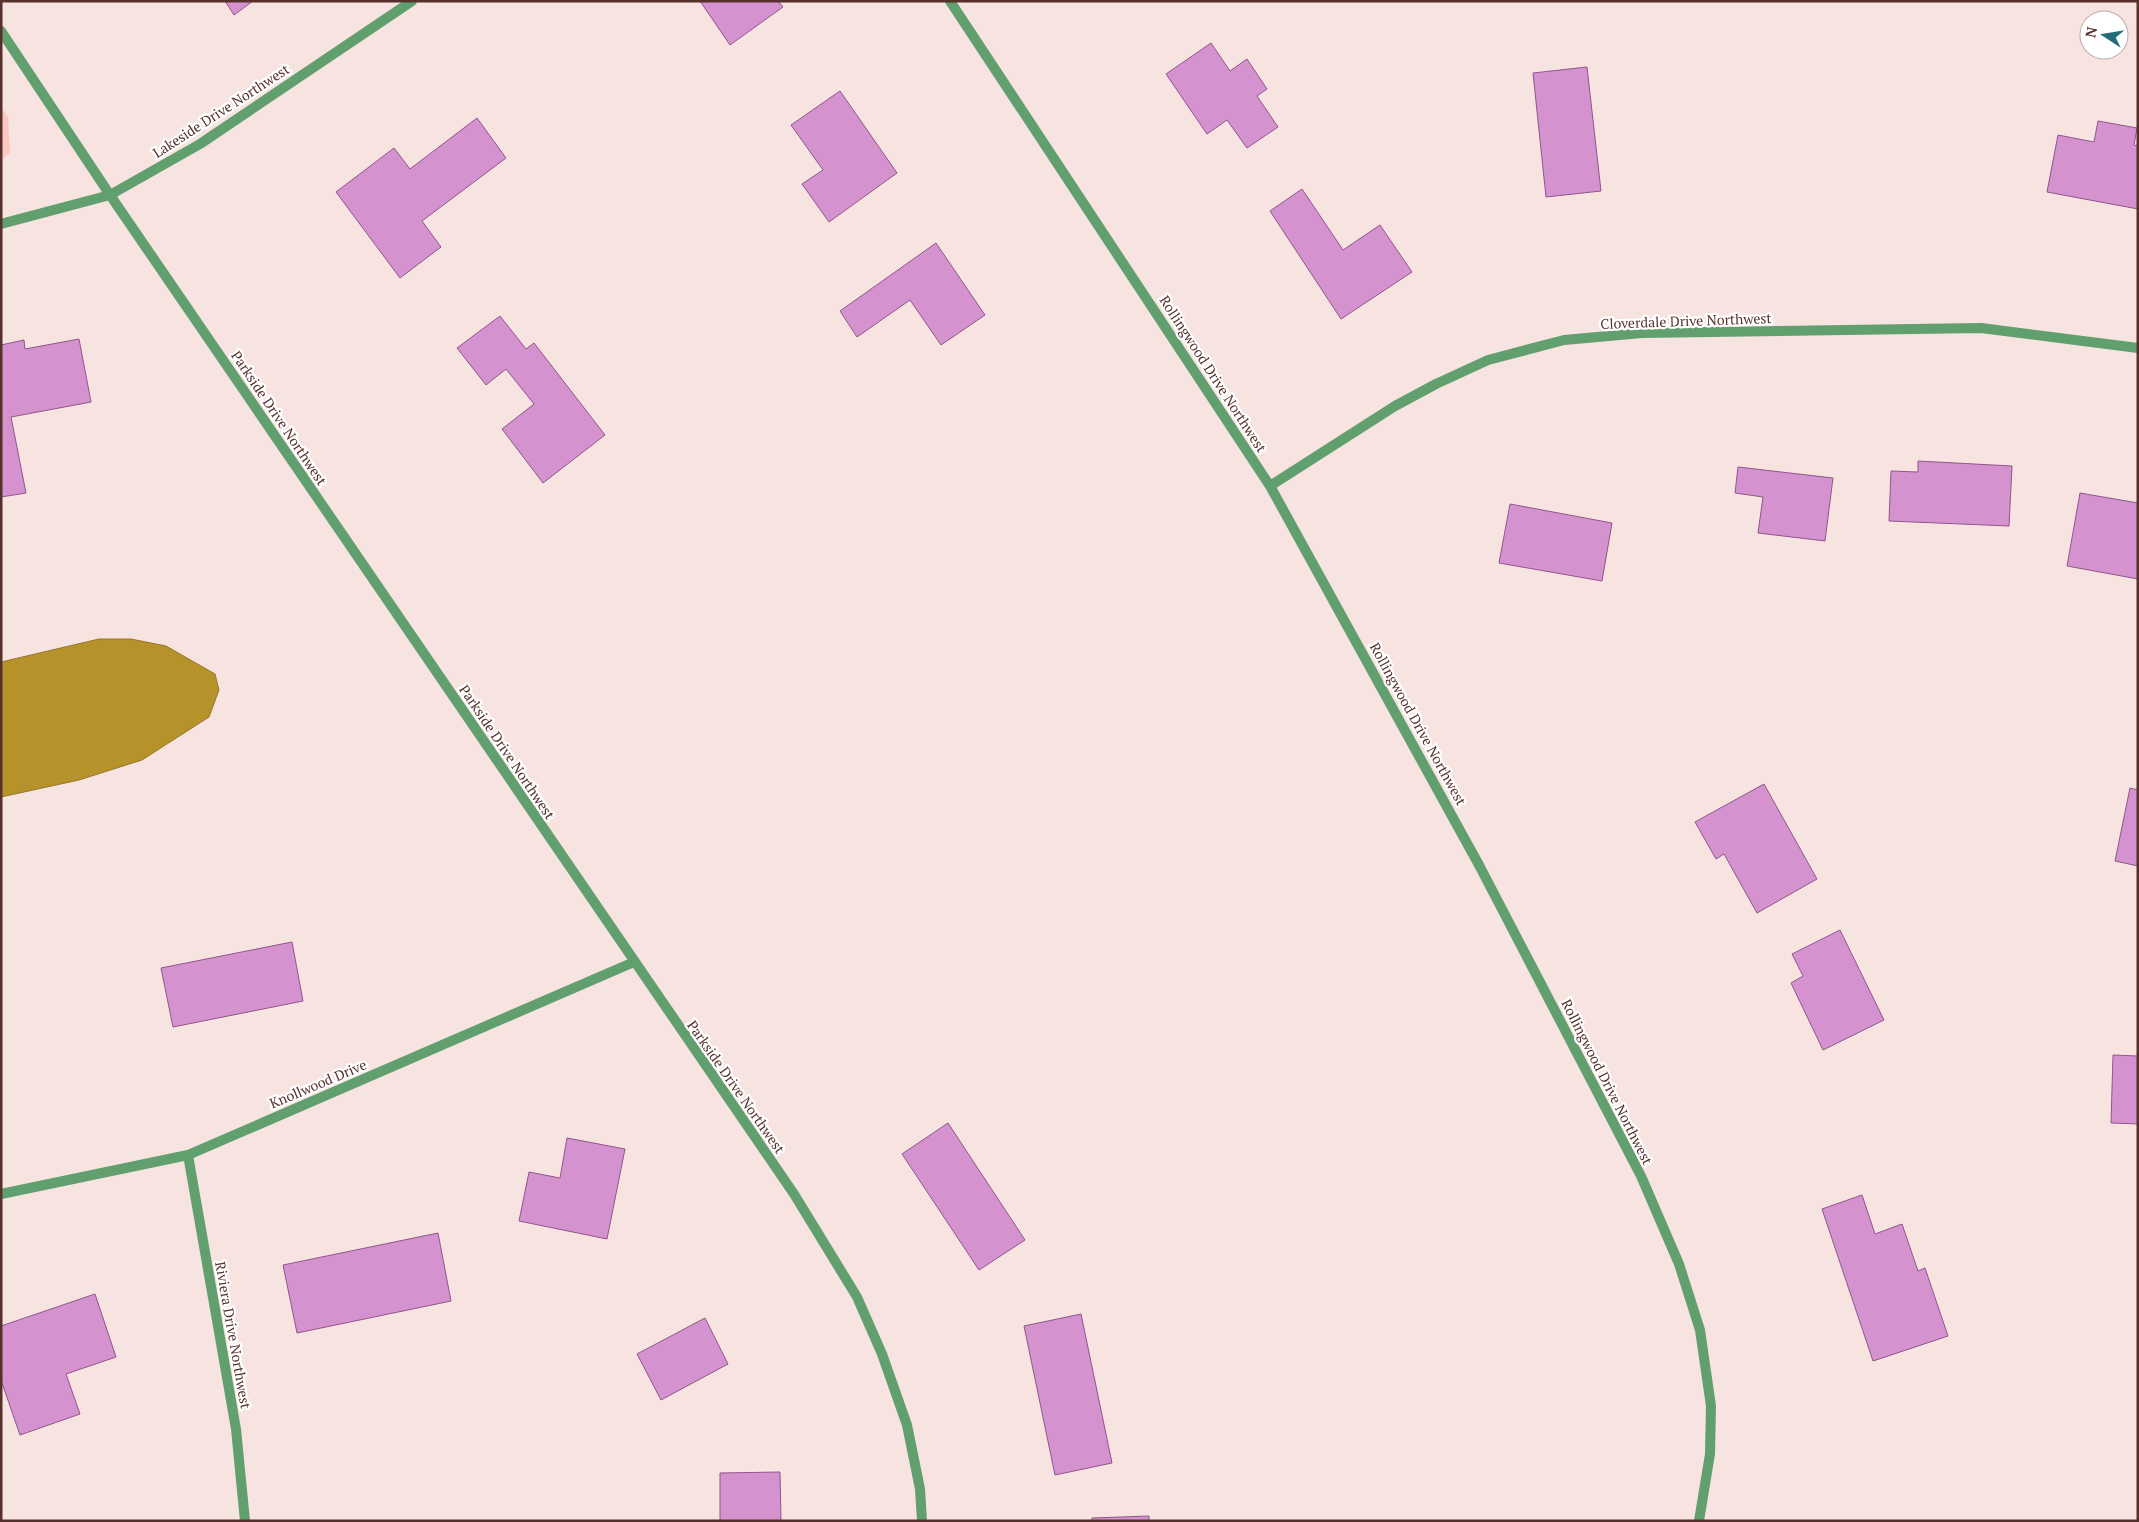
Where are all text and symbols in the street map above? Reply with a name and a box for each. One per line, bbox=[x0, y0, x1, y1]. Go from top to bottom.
north arrow bbox=[2079, 10, 2129, 60]
text: N bbox=[2080, 25, 2101, 39]
street label: Lakeside Drive Northwest bbox=[149, 59, 293, 162]
street label: Rollingwood Drive Northwest bbox=[1156, 292, 1272, 456]
street label: Cloverdale Drive Northwest bbox=[1600, 308, 1773, 333]
street label: Parkside Drive Northwest bbox=[227, 347, 332, 489]
street label: Rollingwood Drive Northwest bbox=[1366, 639, 1472, 809]
street label: Parkside Drive Northwest bbox=[455, 681, 560, 823]
street label: Rollingwood Drive Northwest bbox=[1557, 996, 1658, 1168]
street label: Parkside Drive Northwest bbox=[683, 1016, 790, 1158]
street label: Knollwood Drive bbox=[266, 1055, 369, 1113]
street label: Riviera Drive Northwest bbox=[211, 1260, 256, 1411]

